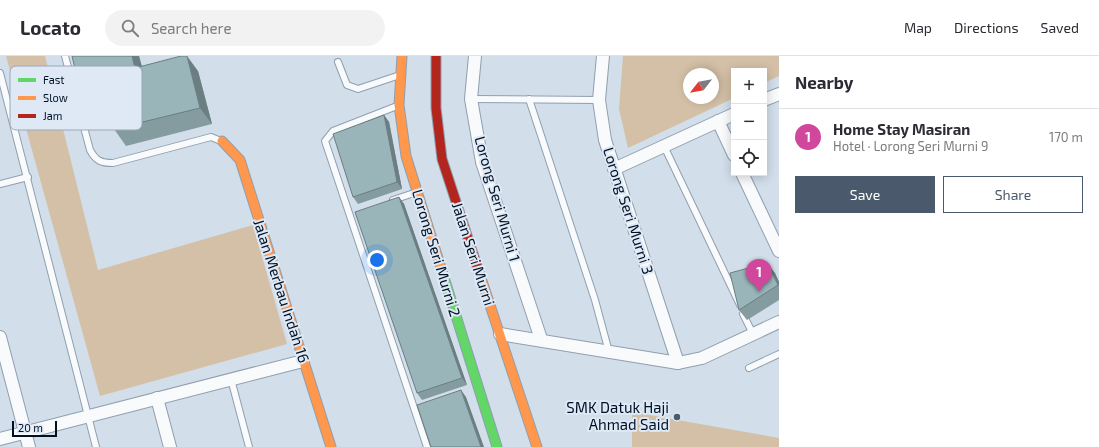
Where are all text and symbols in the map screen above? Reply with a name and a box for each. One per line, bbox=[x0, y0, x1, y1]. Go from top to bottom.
search box bbox=[105, 10, 385, 46]
text: Locato bbox=[20, 16, 81, 39]
icon: search bbox=[119, 17, 141, 39]
text: Search here bbox=[151, 19, 231, 37]
text: Map bbox=[904, 19, 932, 36]
text: Directions bbox=[954, 19, 1019, 36]
text: Saved bbox=[1041, 19, 1079, 36]
legend bbox=[10, 66, 142, 130]
north arrow bbox=[683, 68, 719, 104]
map controls bbox=[731, 68, 767, 176]
button: + bbox=[731, 68, 767, 104]
text: Nearby bbox=[795, 72, 853, 92]
text: Fast bbox=[43, 73, 65, 86]
text: Slow bbox=[43, 91, 68, 104]
button: − bbox=[731, 104, 767, 140]
text: Jam bbox=[43, 109, 62, 122]
text: Home Stay Masiran bbox=[833, 120, 970, 138]
text: 1 bbox=[805, 129, 811, 145]
text: 170 m bbox=[1049, 129, 1083, 145]
street label: Lorong Seri Murni 1 bbox=[471, 134, 525, 264]
text: Hotel · Lorong Seri Murni 9 bbox=[833, 138, 988, 154]
button: locate bbox=[731, 140, 767, 176]
street label: Lorong Seri Murni 3 bbox=[600, 145, 658, 276]
button: Save bbox=[795, 176, 935, 213]
button: Share bbox=[943, 176, 1083, 213]
street label: Lorong Seri Murni 2 bbox=[409, 187, 465, 319]
street label: Jalan Seri Murni bbox=[449, 200, 499, 308]
street label: Jalan Merbau Indah 16 bbox=[250, 217, 314, 365]
your location bbox=[367, 250, 387, 270]
pin: 1 bbox=[746, 259, 772, 292]
place label: SMK Datuk Haji Ahmad Said bbox=[566, 398, 669, 433]
marker: SMK Datuk Haji Ahmad Said bbox=[672, 412, 682, 422]
scale bar bbox=[12, 419, 57, 438]
text: 20 m bbox=[18, 421, 43, 434]

